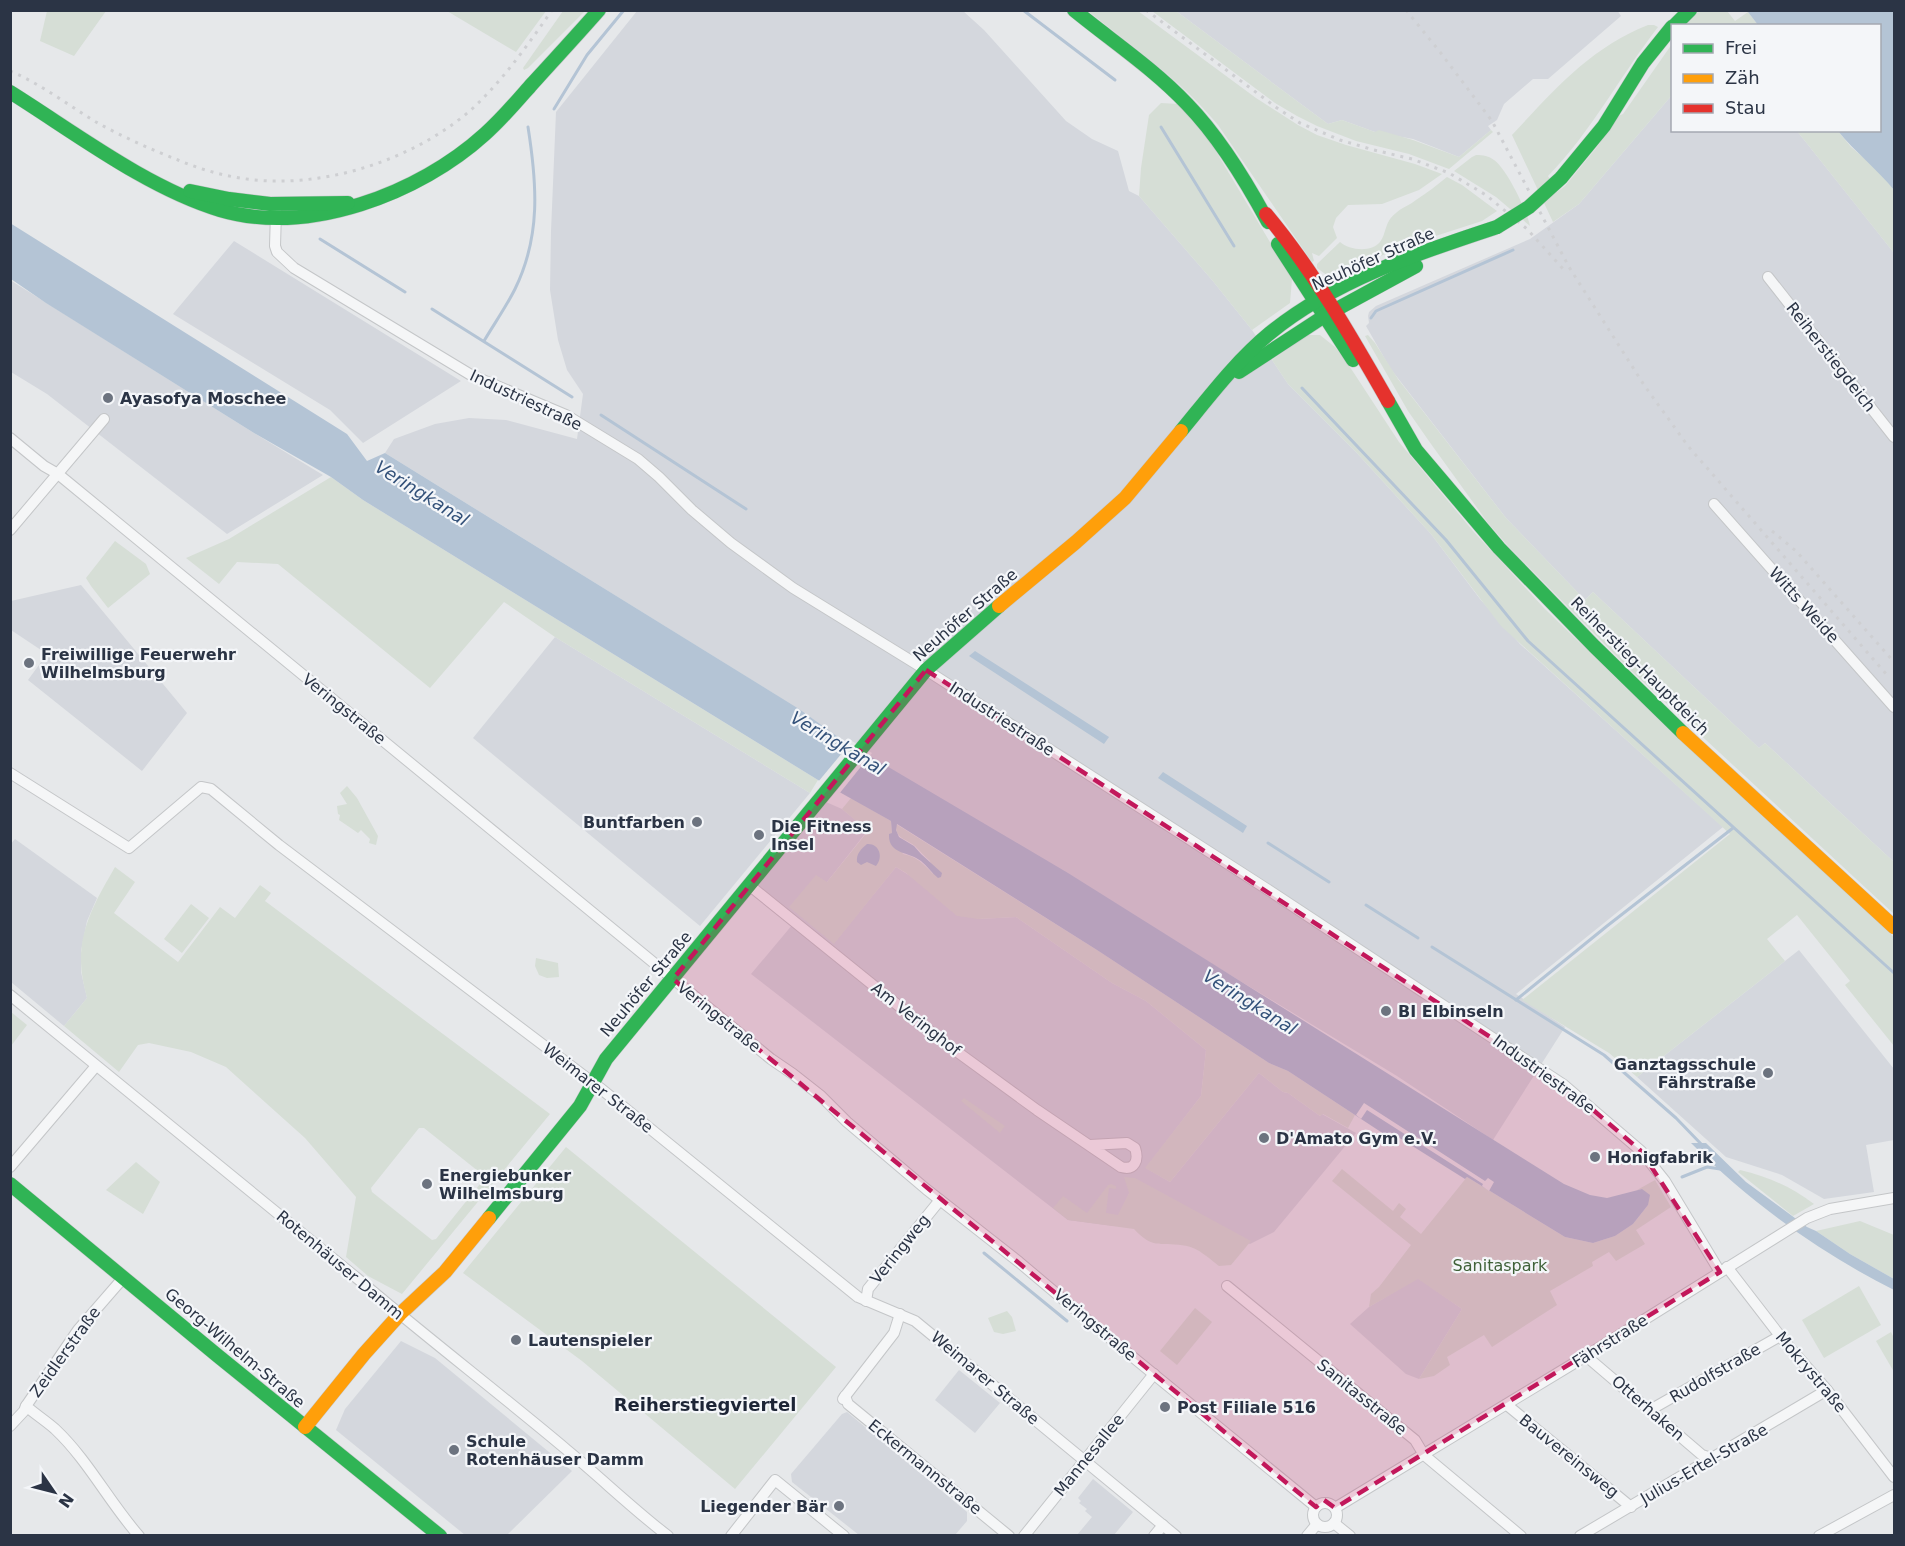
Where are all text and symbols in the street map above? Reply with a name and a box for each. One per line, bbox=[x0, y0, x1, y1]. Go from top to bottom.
legend bbox=[1671, 24, 1881, 132]
text: Frei bbox=[1725, 37, 1757, 58]
text: Zäh bbox=[1725, 67, 1760, 88]
text: Stau bbox=[1725, 97, 1766, 118]
street label: Neuhöfer Straße bbox=[1309, 224, 1437, 294]
street label: Reiherstiegdeich bbox=[1782, 298, 1880, 416]
street label: Industriestraße bbox=[467, 366, 585, 434]
place label: Ayasofya Moschee bbox=[120, 389, 286, 408]
marker: Ayasofya Moschee bbox=[101, 391, 115, 405]
water label: Veringkanal bbox=[371, 456, 473, 530]
street label: Witts Weide bbox=[1765, 563, 1843, 647]
street label: Neuhöfer Straße bbox=[909, 565, 1021, 665]
street label: Reiherstieg-Hauptdeich bbox=[1567, 593, 1713, 739]
place label: Freiwillige Feuerwehr Wilhelmsburg bbox=[41, 645, 236, 682]
marker: Freiwillige Feuerwehr Wilhelmsburg bbox=[22, 656, 36, 670]
street label: Veringstraße bbox=[298, 670, 390, 748]
street label: Industriestraße bbox=[946, 678, 1058, 760]
water label: Veringkanal bbox=[787, 707, 889, 779]
place label: Buntfarben bbox=[583, 813, 685, 832]
marker: Buntfarben bbox=[690, 815, 704, 829]
place label: Die Fitness Insel bbox=[771, 817, 872, 854]
marker: Die Fitness Insel bbox=[752, 828, 766, 842]
street label: Neuhöfer Straße bbox=[596, 927, 696, 1041]
water label: Veringkanal bbox=[1199, 965, 1301, 1039]
street label: Veringstraße bbox=[673, 978, 765, 1056]
street label: Am Veringhof bbox=[868, 978, 965, 1060]
place label: BI Elbinseln bbox=[1398, 1002, 1504, 1021]
marker: BI Elbinseln bbox=[1379, 1004, 1393, 1018]
street label: Industriestraße bbox=[1489, 1031, 1599, 1117]
street label: Weimarer Straße bbox=[539, 1039, 657, 1137]
place label: Ganztagsschule Fährstraße bbox=[1614, 1055, 1756, 1092]
marker: Ganztagsschule Fährstraße bbox=[1761, 1066, 1775, 1080]
place label: D'Amato Gym e.V. bbox=[1276, 1129, 1437, 1148]
marker: D'Amato Gym e.V. bbox=[1257, 1131, 1271, 1145]
place label: Honigfabrik bbox=[1607, 1148, 1713, 1167]
marker: Honigfabrik bbox=[1588, 1150, 1602, 1164]
place label: Energiebunker Wilhelmsburg bbox=[439, 1166, 571, 1203]
marker: Energiebunker Wilhelmsburg bbox=[420, 1177, 434, 1191]
street label: Rotenhäuser Damm bbox=[273, 1206, 407, 1324]
street label: Veringweg bbox=[866, 1210, 934, 1288]
park label: Sanitaspark bbox=[1453, 1256, 1548, 1275]
street label: Georg-Wilhelm-Straße bbox=[161, 1284, 309, 1412]
street label: Veringstraße bbox=[1050, 1285, 1140, 1365]
street label: Zeidlerstraße bbox=[26, 1303, 104, 1401]
street label: Fährstraße bbox=[1569, 1310, 1651, 1372]
street label: Weimarer Straße bbox=[927, 1327, 1043, 1429]
street label: Mokrystraße bbox=[1772, 1328, 1850, 1416]
place label: Lautenspieler bbox=[528, 1331, 652, 1350]
marker: Lautenspieler bbox=[509, 1333, 523, 1347]
street label: Rudolfstraße bbox=[1666, 1339, 1764, 1407]
street label: Sanitasstraße bbox=[1313, 1355, 1411, 1439]
street label: Otterhaken bbox=[1608, 1371, 1688, 1445]
district label: Reiherstiegviertel bbox=[614, 1394, 796, 1415]
place label: Post Filiale 516 bbox=[1177, 1398, 1316, 1417]
marker: Post Filiale 516 bbox=[1158, 1400, 1172, 1414]
street label: Mannesallee bbox=[1050, 1410, 1128, 1500]
street label: Bauvereinsweg bbox=[1515, 1410, 1623, 1502]
street label: Eckermannstraße bbox=[864, 1415, 986, 1519]
street label: Julius-Ertel-Straße bbox=[1636, 1420, 1771, 1509]
place label: Schule Rotenhäuser Damm bbox=[466, 1432, 644, 1469]
marker: Schule Rotenhäuser Damm bbox=[447, 1443, 461, 1457]
north arrow bbox=[24, 1462, 84, 1522]
text: N bbox=[54, 1489, 77, 1511]
place label: Liegender Bär bbox=[700, 1497, 827, 1516]
marker: Liegender Bär bbox=[832, 1499, 846, 1513]

